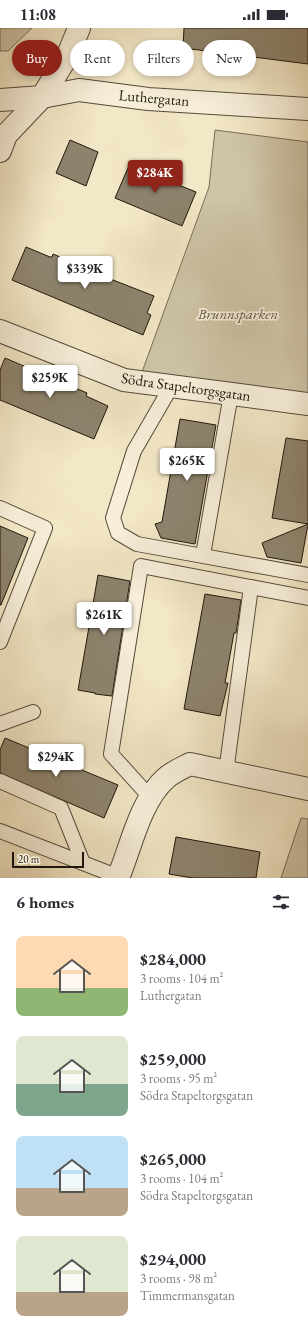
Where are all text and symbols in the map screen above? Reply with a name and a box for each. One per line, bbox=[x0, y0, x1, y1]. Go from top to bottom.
text: 11:08 bbox=[20, 5, 56, 24]
chip: Buy bbox=[12, 40, 62, 76]
chip: Rent bbox=[70, 40, 125, 76]
chip: Filters bbox=[133, 40, 194, 76]
chip: New bbox=[202, 40, 256, 76]
street label: Luthergatan bbox=[118, 85, 190, 110]
pin: $284K bbox=[127, 160, 183, 194]
text: $284K bbox=[137, 164, 173, 181]
pin: $339K bbox=[57, 256, 113, 290]
text: $339K bbox=[67, 260, 103, 277]
park label: Brunnsparken bbox=[197, 304, 278, 323]
pin: $259K bbox=[22, 365, 78, 399]
street label: Södra Stapeltorgsgatan bbox=[120, 368, 252, 405]
text: $259K bbox=[32, 369, 68, 386]
pin: $265K bbox=[159, 448, 215, 482]
text: $265K bbox=[169, 452, 205, 469]
pin: $261K bbox=[76, 602, 132, 636]
text: $261K bbox=[86, 606, 122, 623]
pin: $294K bbox=[28, 744, 84, 778]
text: $294K bbox=[38, 748, 74, 765]
scale bar bbox=[12, 850, 84, 869]
text: 20 m bbox=[18, 852, 39, 866]
text: 6 homes bbox=[16, 891, 74, 913]
icon: filters bbox=[270, 891, 292, 913]
text: $284,000 bbox=[140, 948, 206, 970]
icon: home bbox=[48, 952, 96, 1000]
text: 3 rooms · 104 m² bbox=[140, 970, 224, 987]
text: Luthergatan bbox=[140, 987, 202, 1004]
text: $259,000 bbox=[140, 1048, 206, 1070]
icon: home bbox=[48, 1052, 96, 1100]
text: 3 rooms · 95 m² bbox=[140, 1070, 217, 1087]
text: Södra Stapeltorgsgatan bbox=[140, 1087, 253, 1104]
text: $265,000 bbox=[140, 1148, 206, 1170]
icon: home bbox=[48, 1152, 96, 1200]
text: 3 rooms · 104 m² bbox=[140, 1170, 224, 1187]
text: Södra Stapeltorgsgatan bbox=[140, 1187, 253, 1204]
text: $294,000 bbox=[140, 1248, 206, 1270]
icon: home bbox=[48, 1252, 96, 1300]
text: 3 rooms · 98 m² bbox=[140, 1270, 217, 1287]
text: Timmermansgatan bbox=[140, 1287, 235, 1304]

